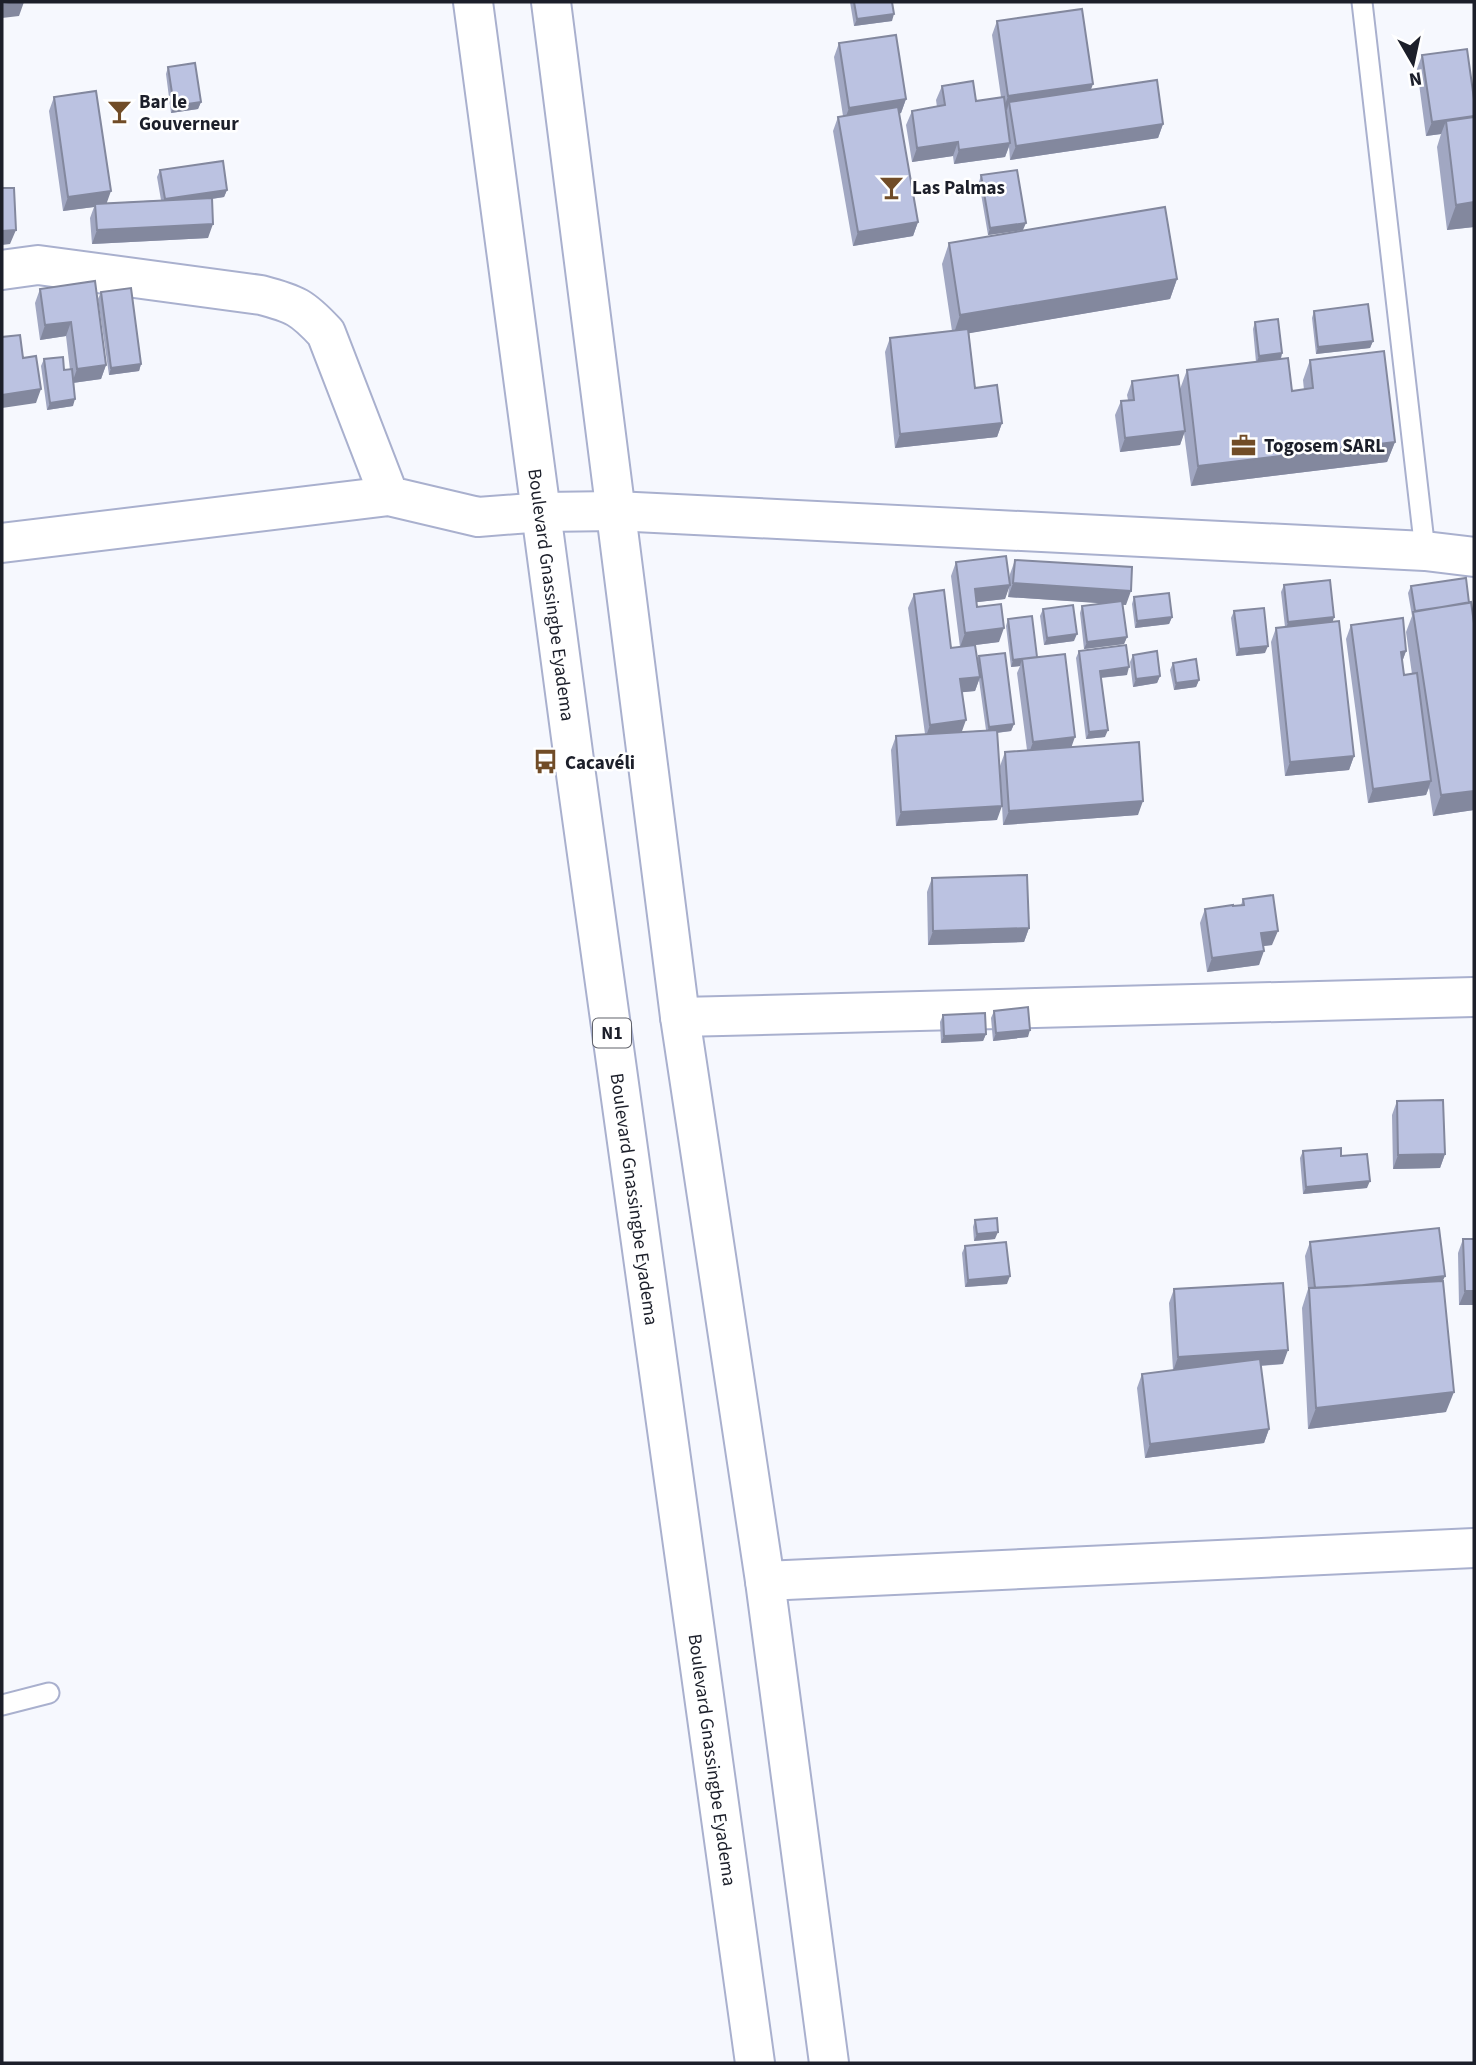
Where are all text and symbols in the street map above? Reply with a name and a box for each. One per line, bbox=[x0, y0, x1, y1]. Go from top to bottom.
north arrow bbox=[1378, 28, 1448, 98]
text: N bbox=[1407, 64, 1424, 93]
place label: Bar le Gouverneur bbox=[139, 89, 239, 138]
bar icon: Bar le Gouverneur bbox=[105, 98, 133, 126]
bar icon: Las Palmas bbox=[878, 173, 906, 201]
place label: Las Palmas bbox=[912, 175, 1005, 202]
office icon: Togosem SARL bbox=[1230, 431, 1258, 459]
place label: Togosem SARL bbox=[1264, 433, 1385, 460]
street label: Boulevard Gnassingbe Eyadema bbox=[520, 467, 581, 723]
bus stop icon: Cacavéli bbox=[531, 748, 559, 776]
place label: Cacavéli bbox=[565, 750, 635, 777]
road number: N1 bbox=[593, 1018, 631, 1048]
street label: Boulevard Gnassingbe Eyadema bbox=[603, 1071, 664, 1327]
street label: Boulevard Gnassingbe Eyadema bbox=[681, 1632, 742, 1888]

